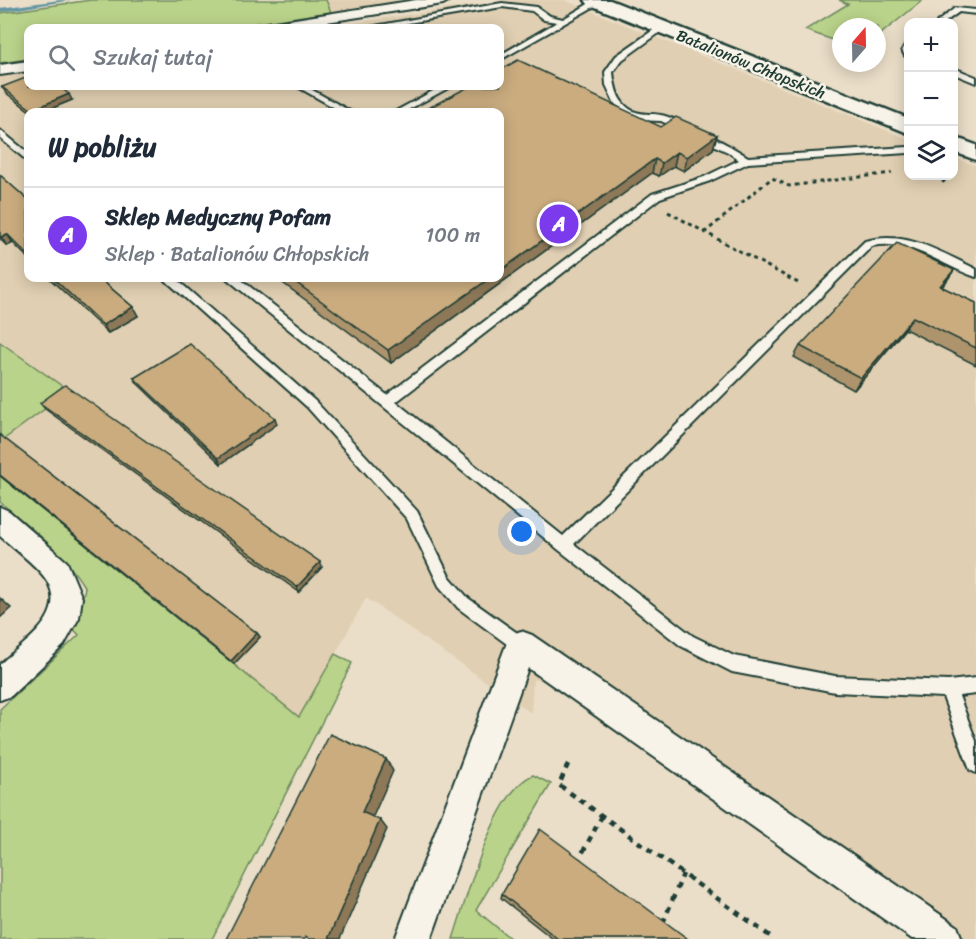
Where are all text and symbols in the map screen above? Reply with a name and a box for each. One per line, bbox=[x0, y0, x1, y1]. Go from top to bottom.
north arrow bbox=[832, 18, 886, 72]
map controls bbox=[904, 18, 958, 180]
button: + bbox=[904, 18, 958, 72]
street label: Batalionów Chłopskich bbox=[672, 21, 830, 107]
search box bbox=[24, 24, 504, 90]
text: Szukaj tutaj bbox=[93, 38, 212, 77]
icon: search bbox=[45, 41, 78, 74]
button: − bbox=[904, 72, 958, 126]
text: W pobliżu bbox=[48, 124, 157, 170]
button: layers bbox=[904, 126, 958, 180]
text: Sklep Medyczny Pofam bbox=[105, 198, 331, 237]
pin: A bbox=[540, 202, 578, 246]
text: A bbox=[61, 218, 74, 253]
text: 100 m bbox=[426, 218, 480, 253]
text: Sklep · Batalionów Chłopskich bbox=[105, 237, 369, 272]
your location bbox=[507, 517, 536, 546]

